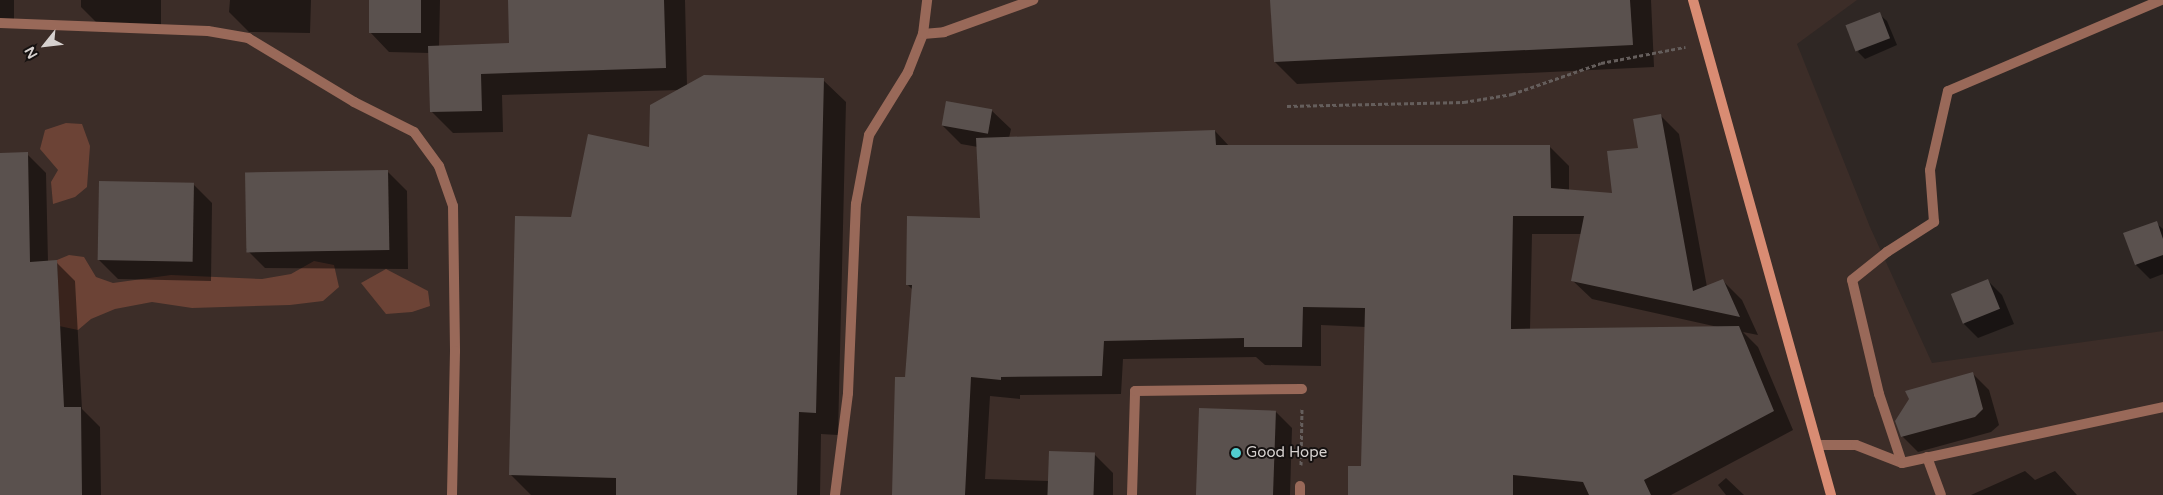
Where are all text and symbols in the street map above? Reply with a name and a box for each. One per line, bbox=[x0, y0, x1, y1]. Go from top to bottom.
north arrow bbox=[20, 20, 70, 70]
text: N bbox=[21, 43, 42, 62]
place label: Good Hope bbox=[1246, 444, 1327, 462]
marker: Good Hope bbox=[1230, 447, 1242, 459]

